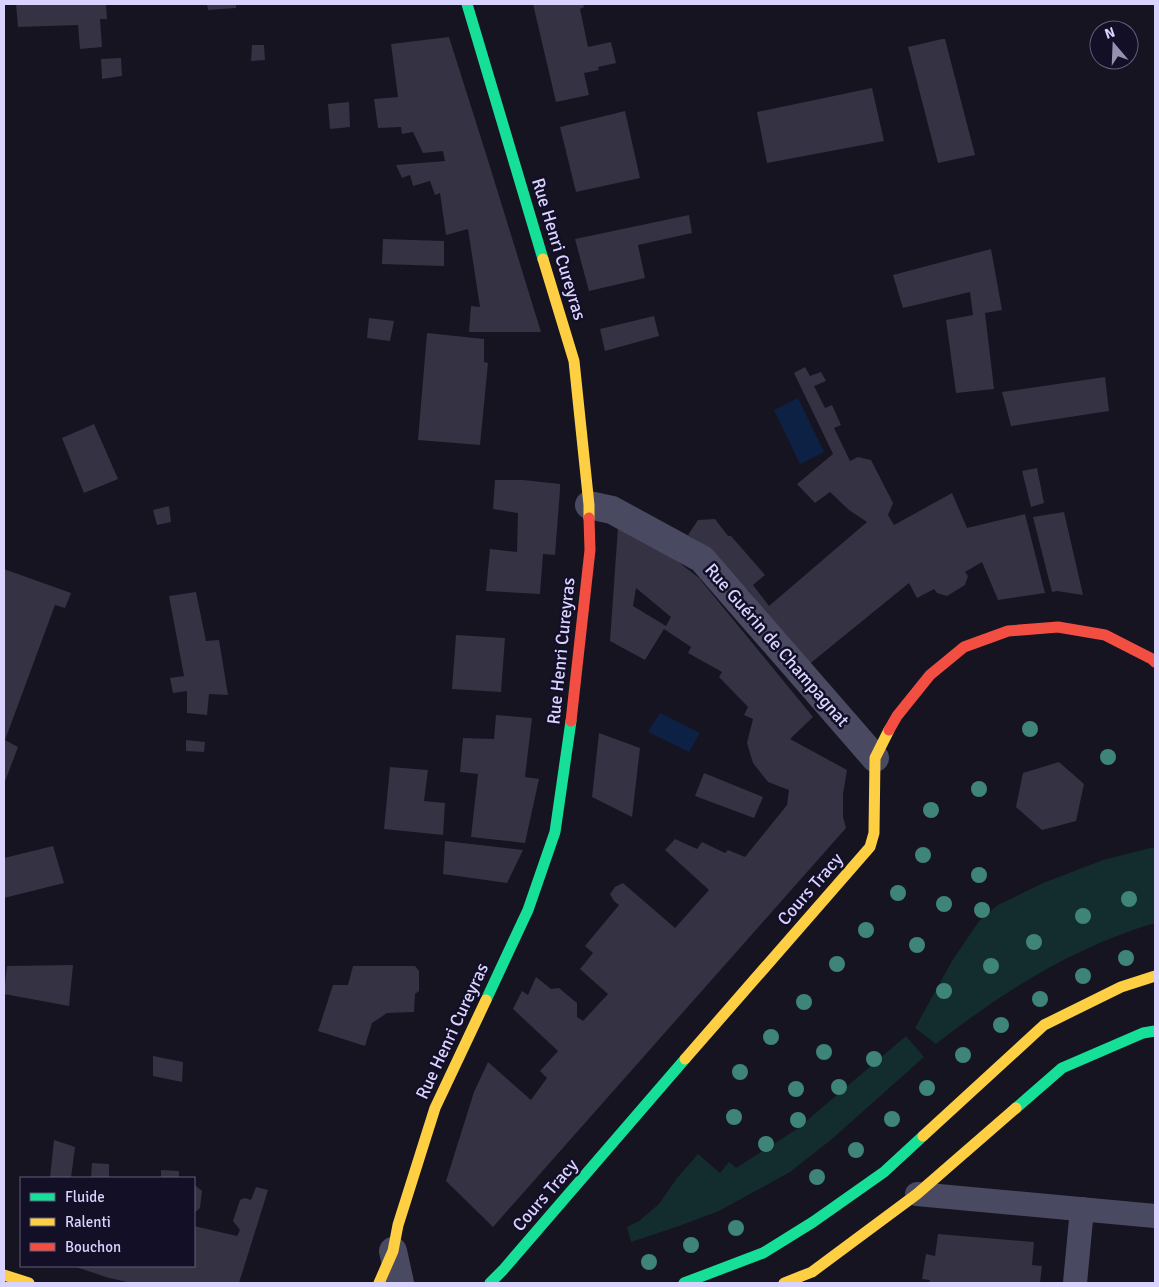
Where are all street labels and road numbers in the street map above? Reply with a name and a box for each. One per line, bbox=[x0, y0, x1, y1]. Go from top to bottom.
street label: Rue Henri Cureyras bbox=[527, 175, 591, 323]
street label: Rue Guérin de Champagnat bbox=[700, 559, 854, 731]
street label: Rue Henri Cureyras bbox=[542, 576, 580, 726]
street label: Cours Tracy bbox=[773, 848, 848, 930]
street label: Rue Henri Cureyras bbox=[411, 959, 493, 1103]
street label: Cours Tracy bbox=[508, 1154, 583, 1236]

